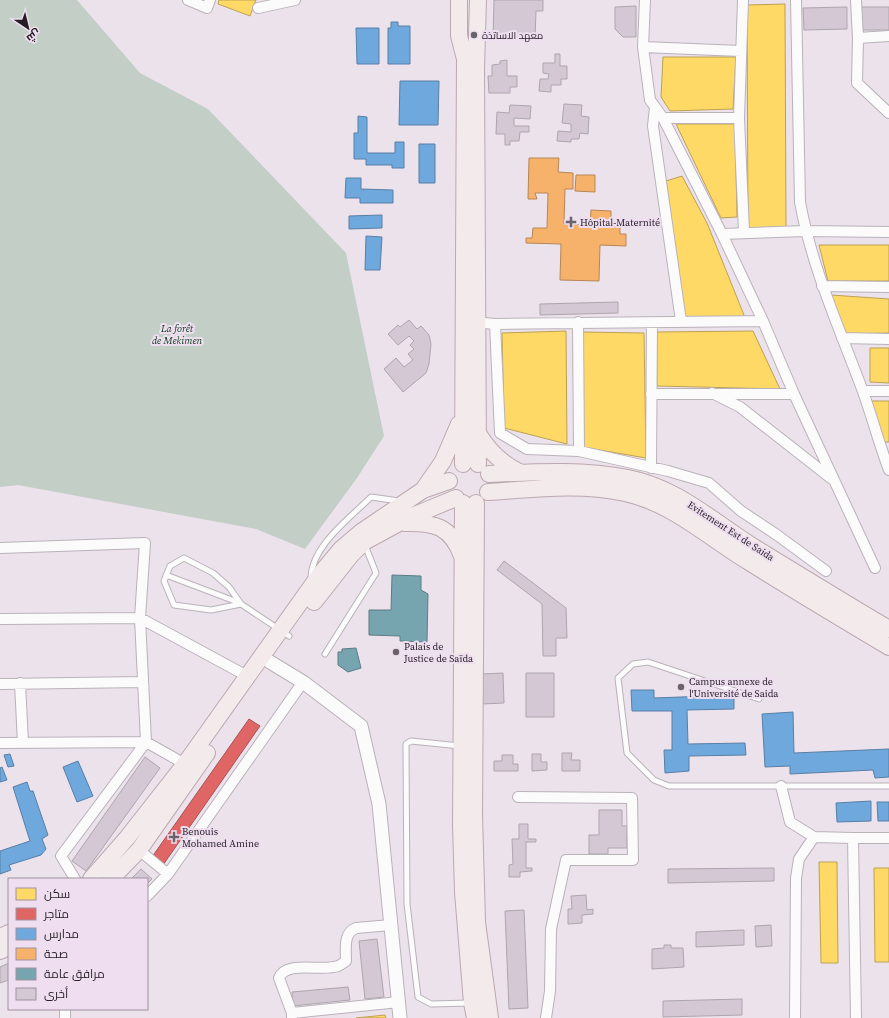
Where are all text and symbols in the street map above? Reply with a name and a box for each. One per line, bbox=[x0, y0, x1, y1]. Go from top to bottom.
north arrow bbox=[8, 8, 48, 48]
text: ش bbox=[23, 26, 44, 46]
place label: معهد الاساتذة bbox=[482, 29, 543, 42]
marker: معهد الاساتذة bbox=[469, 30, 479, 40]
marker: Hôpital-Maternité bbox=[565, 216, 577, 228]
place label: Hôpital-Maternité bbox=[580, 216, 660, 229]
park label: La forêt de Mekimen bbox=[152, 322, 202, 347]
street label: Evitement Est de Saida bbox=[685, 498, 778, 564]
place label: Palais de Justice de Saïda bbox=[403, 640, 474, 665]
marker: Palais de Justice de Saïda bbox=[391, 647, 401, 657]
place label: Campus annexe de l'Université de Saida bbox=[689, 675, 779, 700]
marker: Campus annexe de l'Université de Saida bbox=[676, 682, 686, 692]
place label: Benouis Mohamed Amine bbox=[182, 825, 259, 850]
marker: Benouis Mohamed Amine bbox=[169, 832, 179, 842]
legend bbox=[8, 878, 148, 1010]
text: سكن bbox=[44, 886, 70, 902]
text: متاجر bbox=[43, 906, 69, 922]
text: مدارس bbox=[44, 926, 79, 942]
text: صحة bbox=[44, 946, 68, 962]
text: مرافق عامة bbox=[44, 966, 105, 982]
text: أخرى bbox=[44, 986, 68, 1002]

